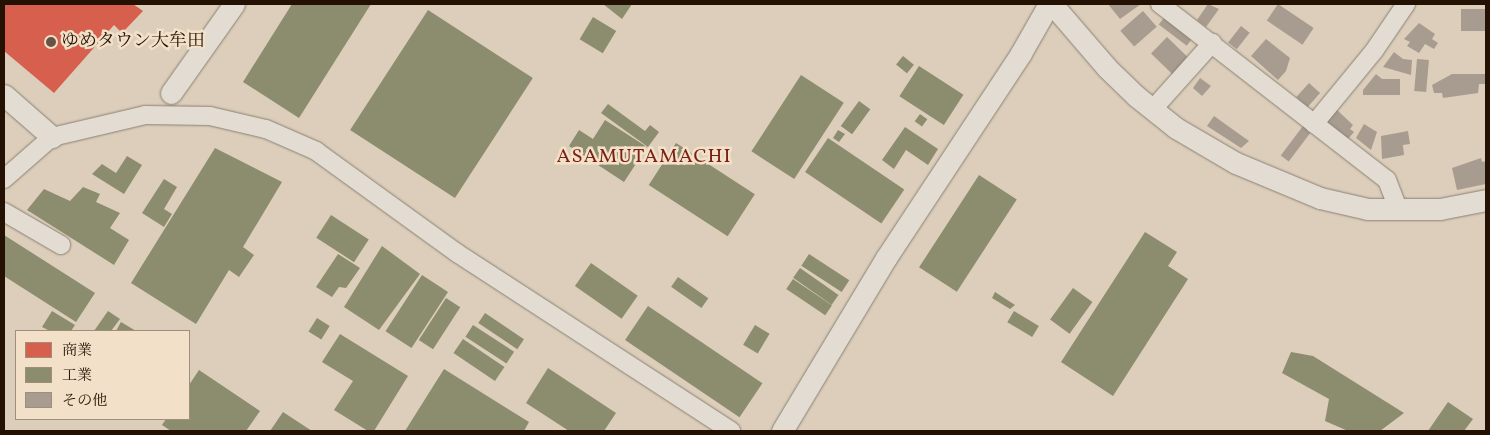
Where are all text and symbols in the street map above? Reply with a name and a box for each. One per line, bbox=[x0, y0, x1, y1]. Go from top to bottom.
place label: ゆめタウン大牟田 bbox=[61, 31, 205, 53]
marker: ゆめタウン大牟田 bbox=[45, 36, 57, 48]
district label: ASAMUTAMACHI bbox=[555, 145, 733, 169]
legend bbox=[15, 330, 190, 420]
text: 商業 bbox=[62, 341, 92, 362]
text: 工業 bbox=[62, 366, 92, 387]
text: その他 bbox=[62, 391, 107, 412]

